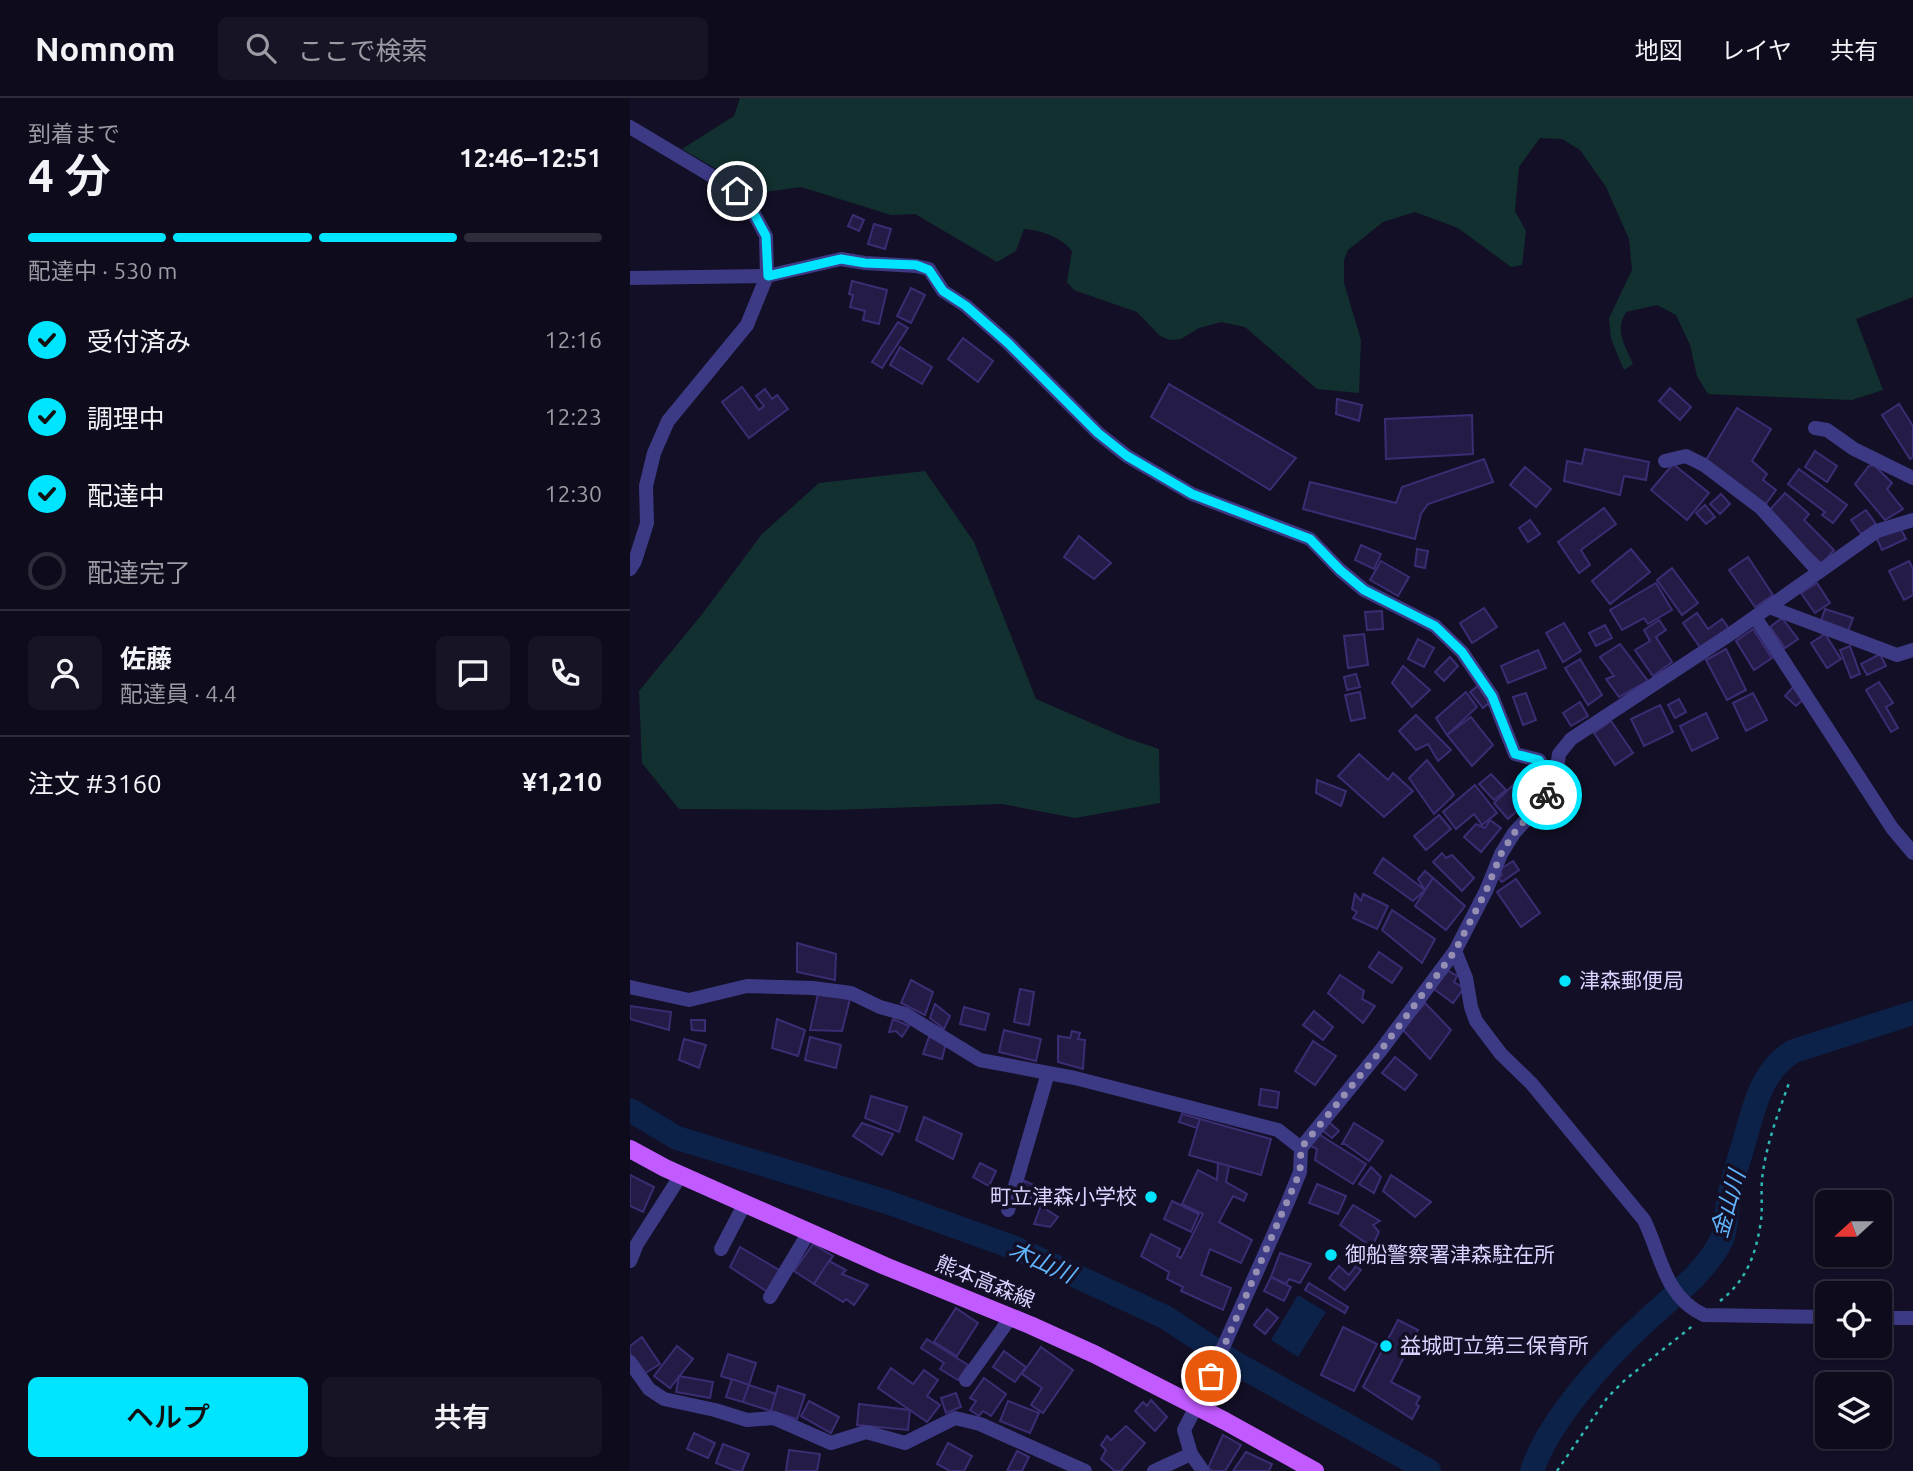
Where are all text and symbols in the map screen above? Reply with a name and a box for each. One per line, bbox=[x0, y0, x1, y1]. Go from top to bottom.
search box bbox=[218, 17, 708, 80]
icon: search bbox=[242, 29, 280, 67]
text: Nomnom bbox=[35, 30, 176, 67]
text: ここで検索 bbox=[298, 36, 428, 65]
text: 地図 bbox=[1635, 37, 1683, 64]
text: レイヤ bbox=[1721, 37, 1792, 64]
text: 共有 bbox=[1830, 37, 1878, 64]
text: 到着まで bbox=[28, 121, 120, 146]
text: 12:46–12:51 bbox=[459, 143, 602, 172]
text: 4 分 bbox=[28, 149, 111, 201]
pin bbox=[707, 161, 767, 221]
icon: home bbox=[718, 172, 756, 210]
text: 配達中 · 530 m bbox=[28, 258, 177, 283]
icon: check bbox=[28, 321, 66, 359]
text: 受付済み bbox=[87, 327, 191, 356]
text: 12:16 bbox=[544, 327, 602, 352]
icon: check bbox=[28, 398, 66, 436]
text: 調理中 bbox=[87, 404, 165, 433]
text: 12:23 bbox=[544, 404, 602, 429]
icon: check bbox=[28, 475, 66, 513]
text: 配達中 bbox=[87, 481, 165, 510]
text: 12:30 bbox=[544, 481, 602, 506]
text: 配達完了 bbox=[87, 558, 191, 587]
button: person bbox=[28, 636, 102, 710]
button: chat bbox=[436, 636, 510, 710]
button: phone bbox=[528, 636, 602, 710]
text: 佐藤 bbox=[120, 644, 172, 673]
text: 配達員 · 4.4 bbox=[120, 681, 237, 706]
courier bbox=[1512, 760, 1582, 830]
text: ¥1,210 bbox=[522, 767, 602, 796]
text: 注文 #3160 bbox=[28, 769, 162, 798]
icon: bike bbox=[1528, 776, 1566, 814]
place label: 津森郵便局 bbox=[1579, 968, 1684, 992]
marker: 津森郵便局 bbox=[1557, 973, 1573, 989]
water label: 金山川 bbox=[1706, 1164, 1750, 1240]
place label: 町立津森小学校 bbox=[990, 1184, 1137, 1208]
marker: 町立津森小学校 bbox=[1143, 1189, 1159, 1205]
north arrow bbox=[1815, 1190, 1892, 1267]
map controls bbox=[1815, 1190, 1892, 1449]
water label: 木山川 bbox=[1006, 1236, 1082, 1288]
place label: 御船警察署津森駐在所 bbox=[1345, 1242, 1555, 1266]
marker: 御船警察署津森駐在所 bbox=[1323, 1247, 1339, 1263]
street label: 熊本高森線 bbox=[932, 1250, 1039, 1312]
button: locate bbox=[1815, 1281, 1892, 1358]
place label: 益城町立第三保育所 bbox=[1400, 1333, 1589, 1357]
marker: 益城町立第三保育所 bbox=[1378, 1338, 1394, 1354]
pin bbox=[1181, 1346, 1241, 1406]
icon: bag bbox=[1192, 1357, 1230, 1395]
button: layers bbox=[1815, 1372, 1892, 1449]
button: ヘルプ bbox=[28, 1377, 308, 1457]
button: 共有 bbox=[322, 1377, 602, 1457]

